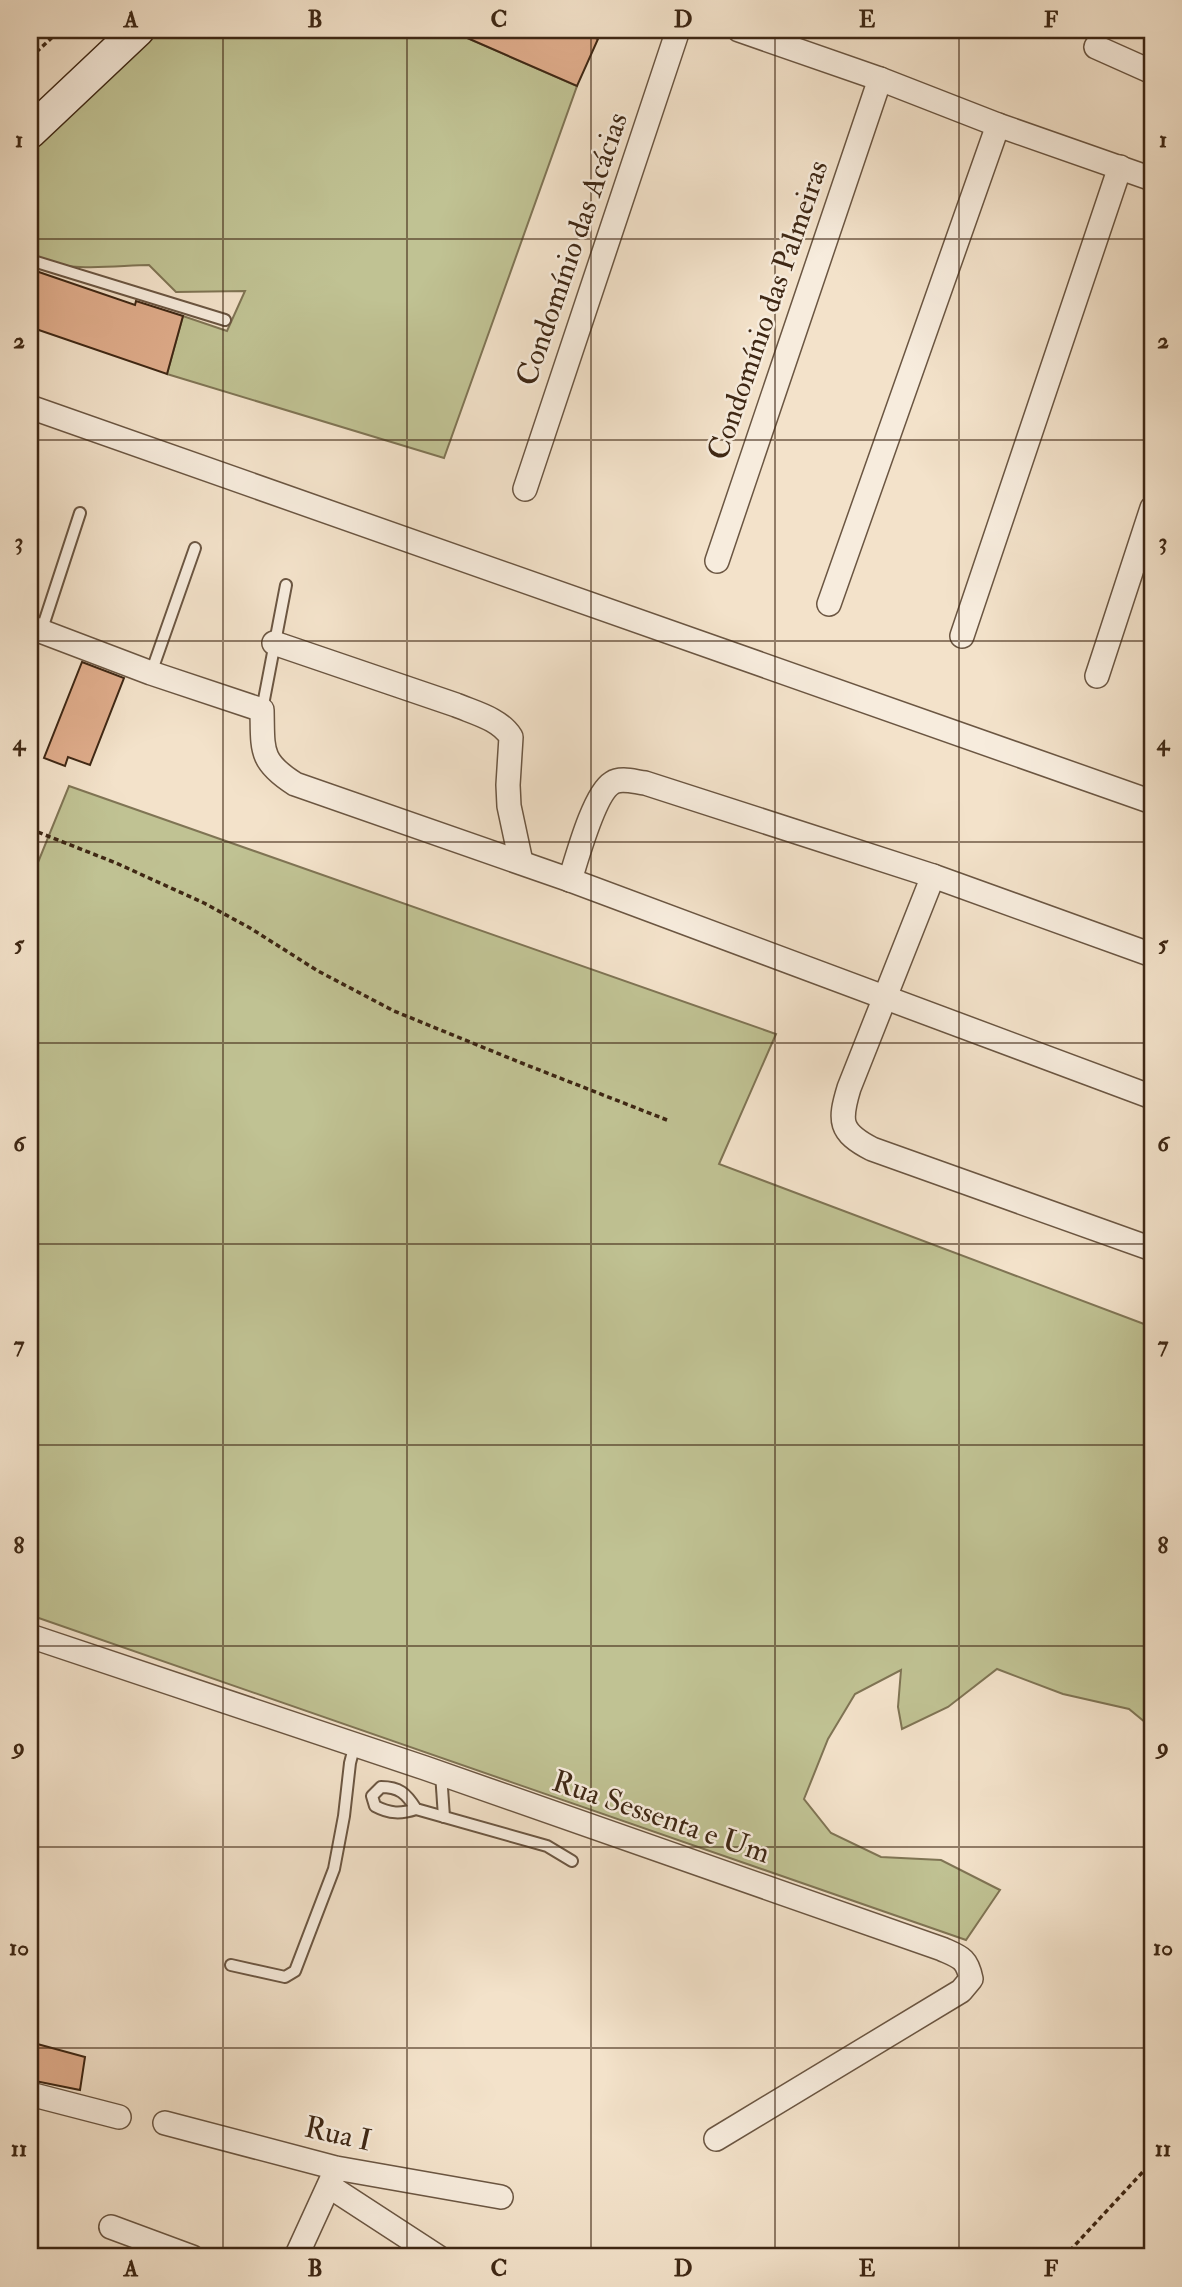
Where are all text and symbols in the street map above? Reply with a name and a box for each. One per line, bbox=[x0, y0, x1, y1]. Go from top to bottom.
text: A bbox=[123, 5, 139, 34]
text: B bbox=[307, 5, 323, 34]
text: C bbox=[491, 5, 507, 34]
text: D bbox=[674, 5, 692, 34]
text: E bbox=[859, 5, 876, 34]
text: F bbox=[1044, 5, 1059, 34]
street label: Condomínio das Acácias bbox=[508, 108, 636, 390]
text: 1 bbox=[15, 125, 23, 154]
text: 1 bbox=[1159, 125, 1167, 154]
street label: Condomínio das Palmeiras bbox=[699, 155, 837, 465]
text: 2 bbox=[13, 326, 25, 355]
text: 2 bbox=[1157, 326, 1169, 355]
text: 3 bbox=[15, 527, 23, 556]
text: 3 bbox=[1159, 527, 1167, 556]
text: 4 bbox=[12, 728, 27, 757]
text: 4 bbox=[1156, 728, 1171, 757]
text: 5 bbox=[14, 929, 25, 958]
text: 5 bbox=[1158, 929, 1169, 958]
text: 6 bbox=[13, 1129, 27, 1158]
text: 6 bbox=[1157, 1129, 1171, 1158]
text: 7 bbox=[14, 1330, 25, 1359]
text: 7 bbox=[1158, 1330, 1169, 1359]
text: 8 bbox=[14, 1531, 25, 1560]
text: 8 bbox=[1158, 1531, 1169, 1560]
text: 9 bbox=[11, 1732, 25, 1761]
text: 9 bbox=[1155, 1732, 1169, 1761]
street label: Rua Sessenta e Um bbox=[547, 1762, 775, 1872]
text: 10 bbox=[9, 1933, 29, 1962]
text: 10 bbox=[1153, 1933, 1173, 1962]
street label: Rua I bbox=[301, 2108, 375, 2160]
text: 11 bbox=[11, 2134, 27, 2163]
text: 11 bbox=[1155, 2134, 1171, 2163]
text: A bbox=[123, 2254, 139, 2283]
text: B bbox=[307, 2254, 323, 2283]
text: C bbox=[491, 2254, 507, 2283]
text: D bbox=[674, 2254, 692, 2283]
text: E bbox=[859, 2254, 876, 2283]
text: F bbox=[1044, 2254, 1059, 2283]

